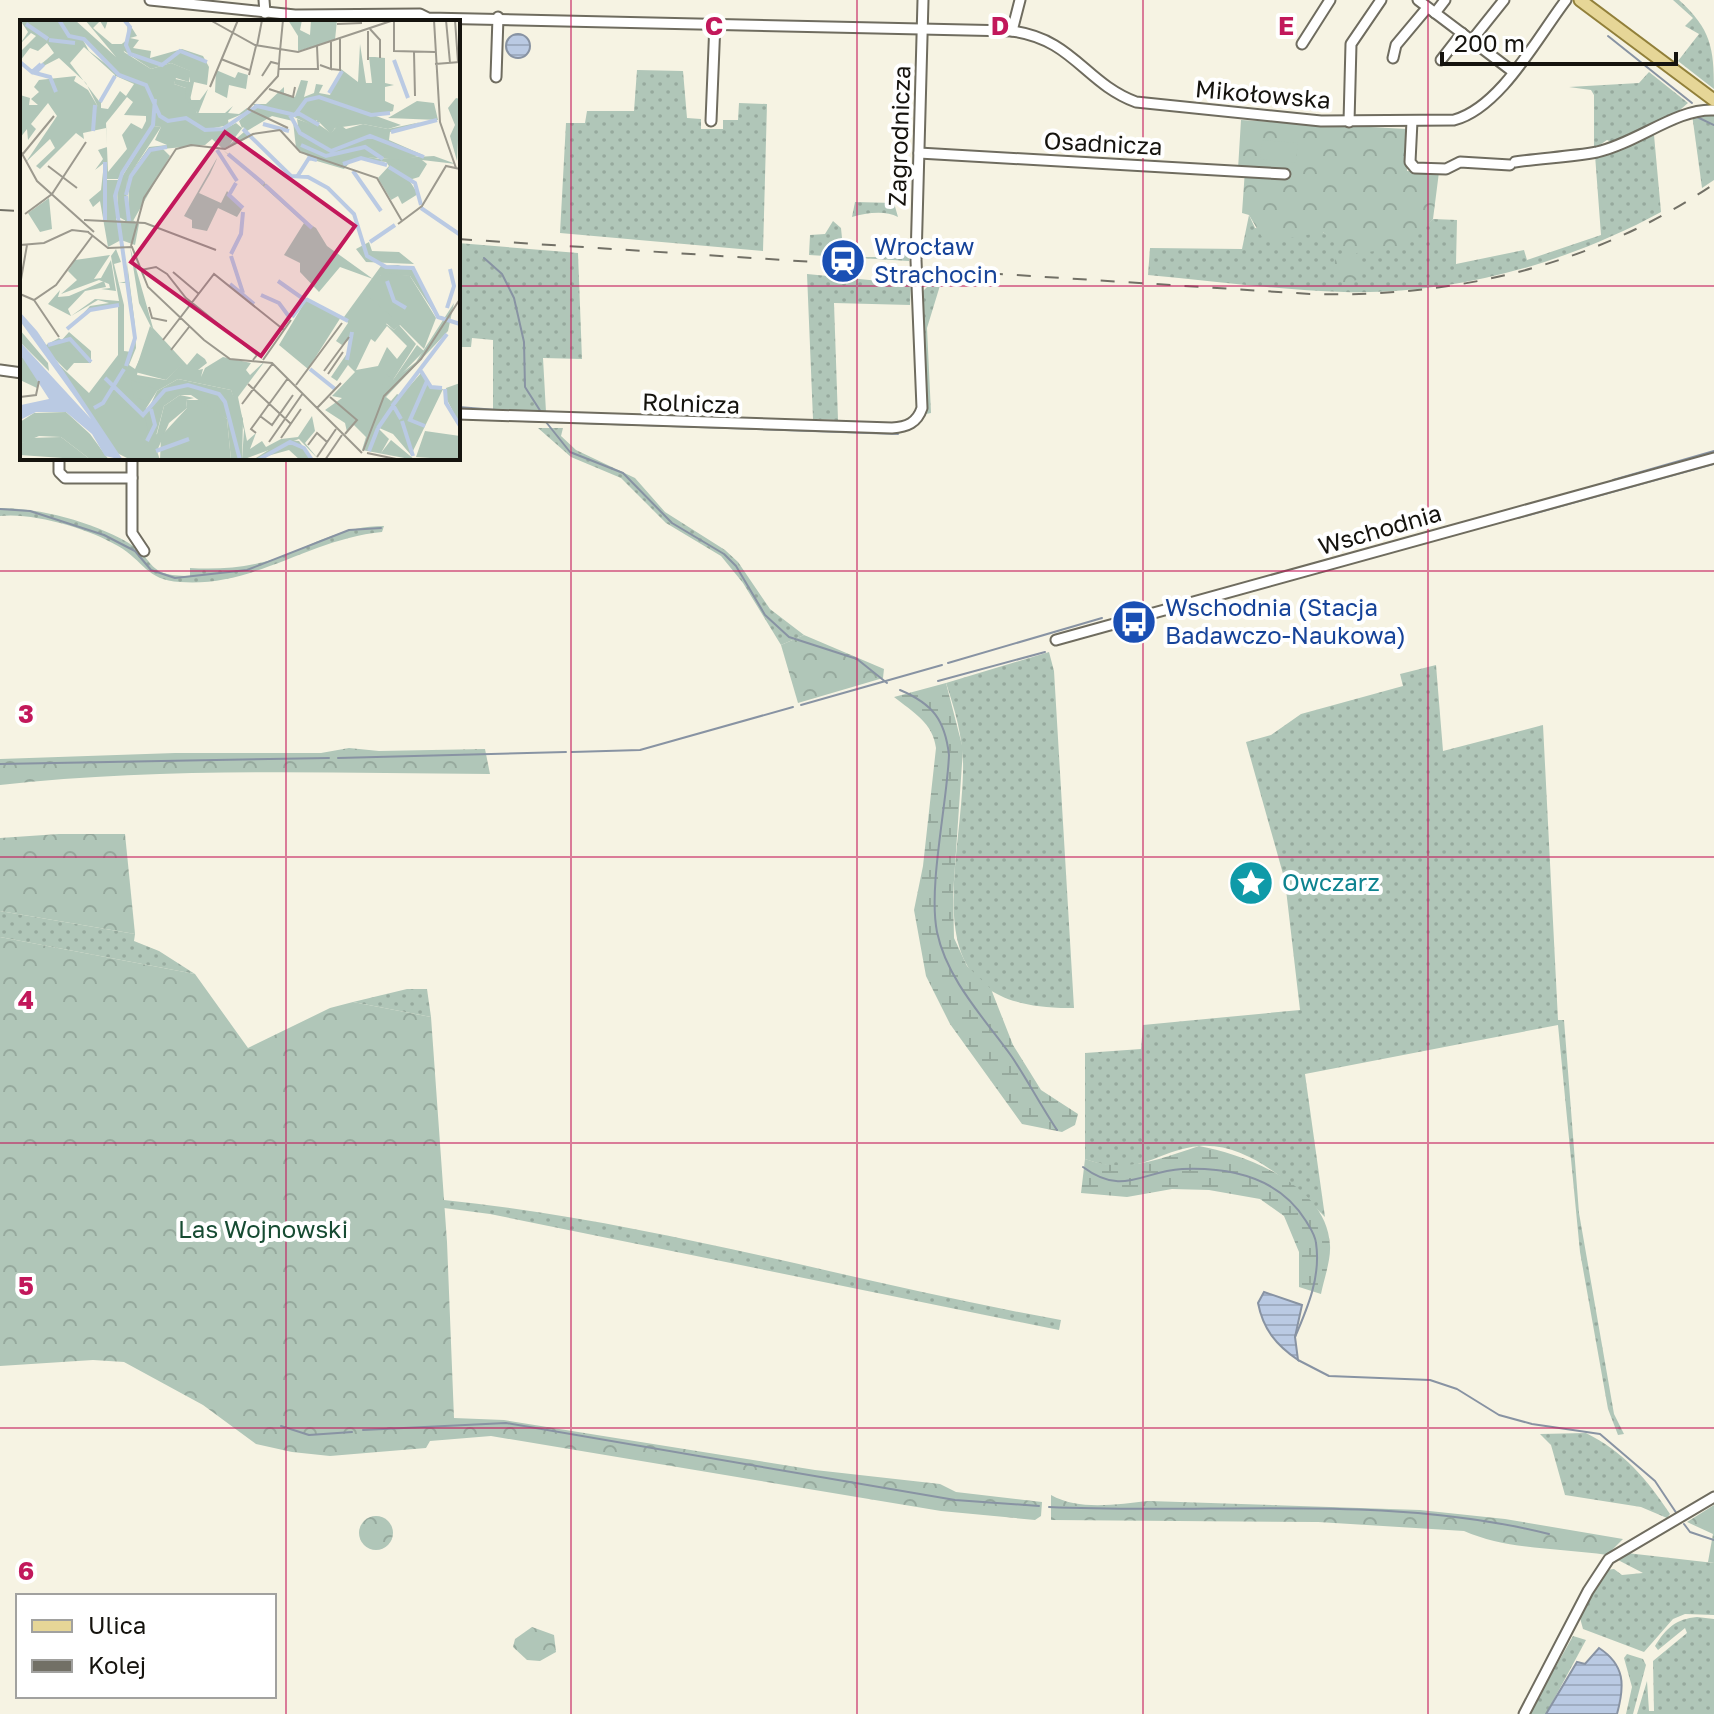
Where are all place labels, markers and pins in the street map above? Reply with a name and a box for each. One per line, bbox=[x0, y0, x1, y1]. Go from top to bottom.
place label: Wrocław Strachocin bbox=[874, 231, 998, 288]
station icon: Wrocław Strachocin bbox=[819, 237, 867, 285]
place label: Wschodnia (Stacja Badawczo-Naukowa) bbox=[1165, 592, 1406, 649]
bus stop icon: Wschodnia (Stacja Badawczo-Naukowa) bbox=[1110, 598, 1158, 646]
place icon: Owczarz bbox=[1227, 859, 1275, 907]
place label: Owczarz bbox=[1282, 867, 1380, 896]

